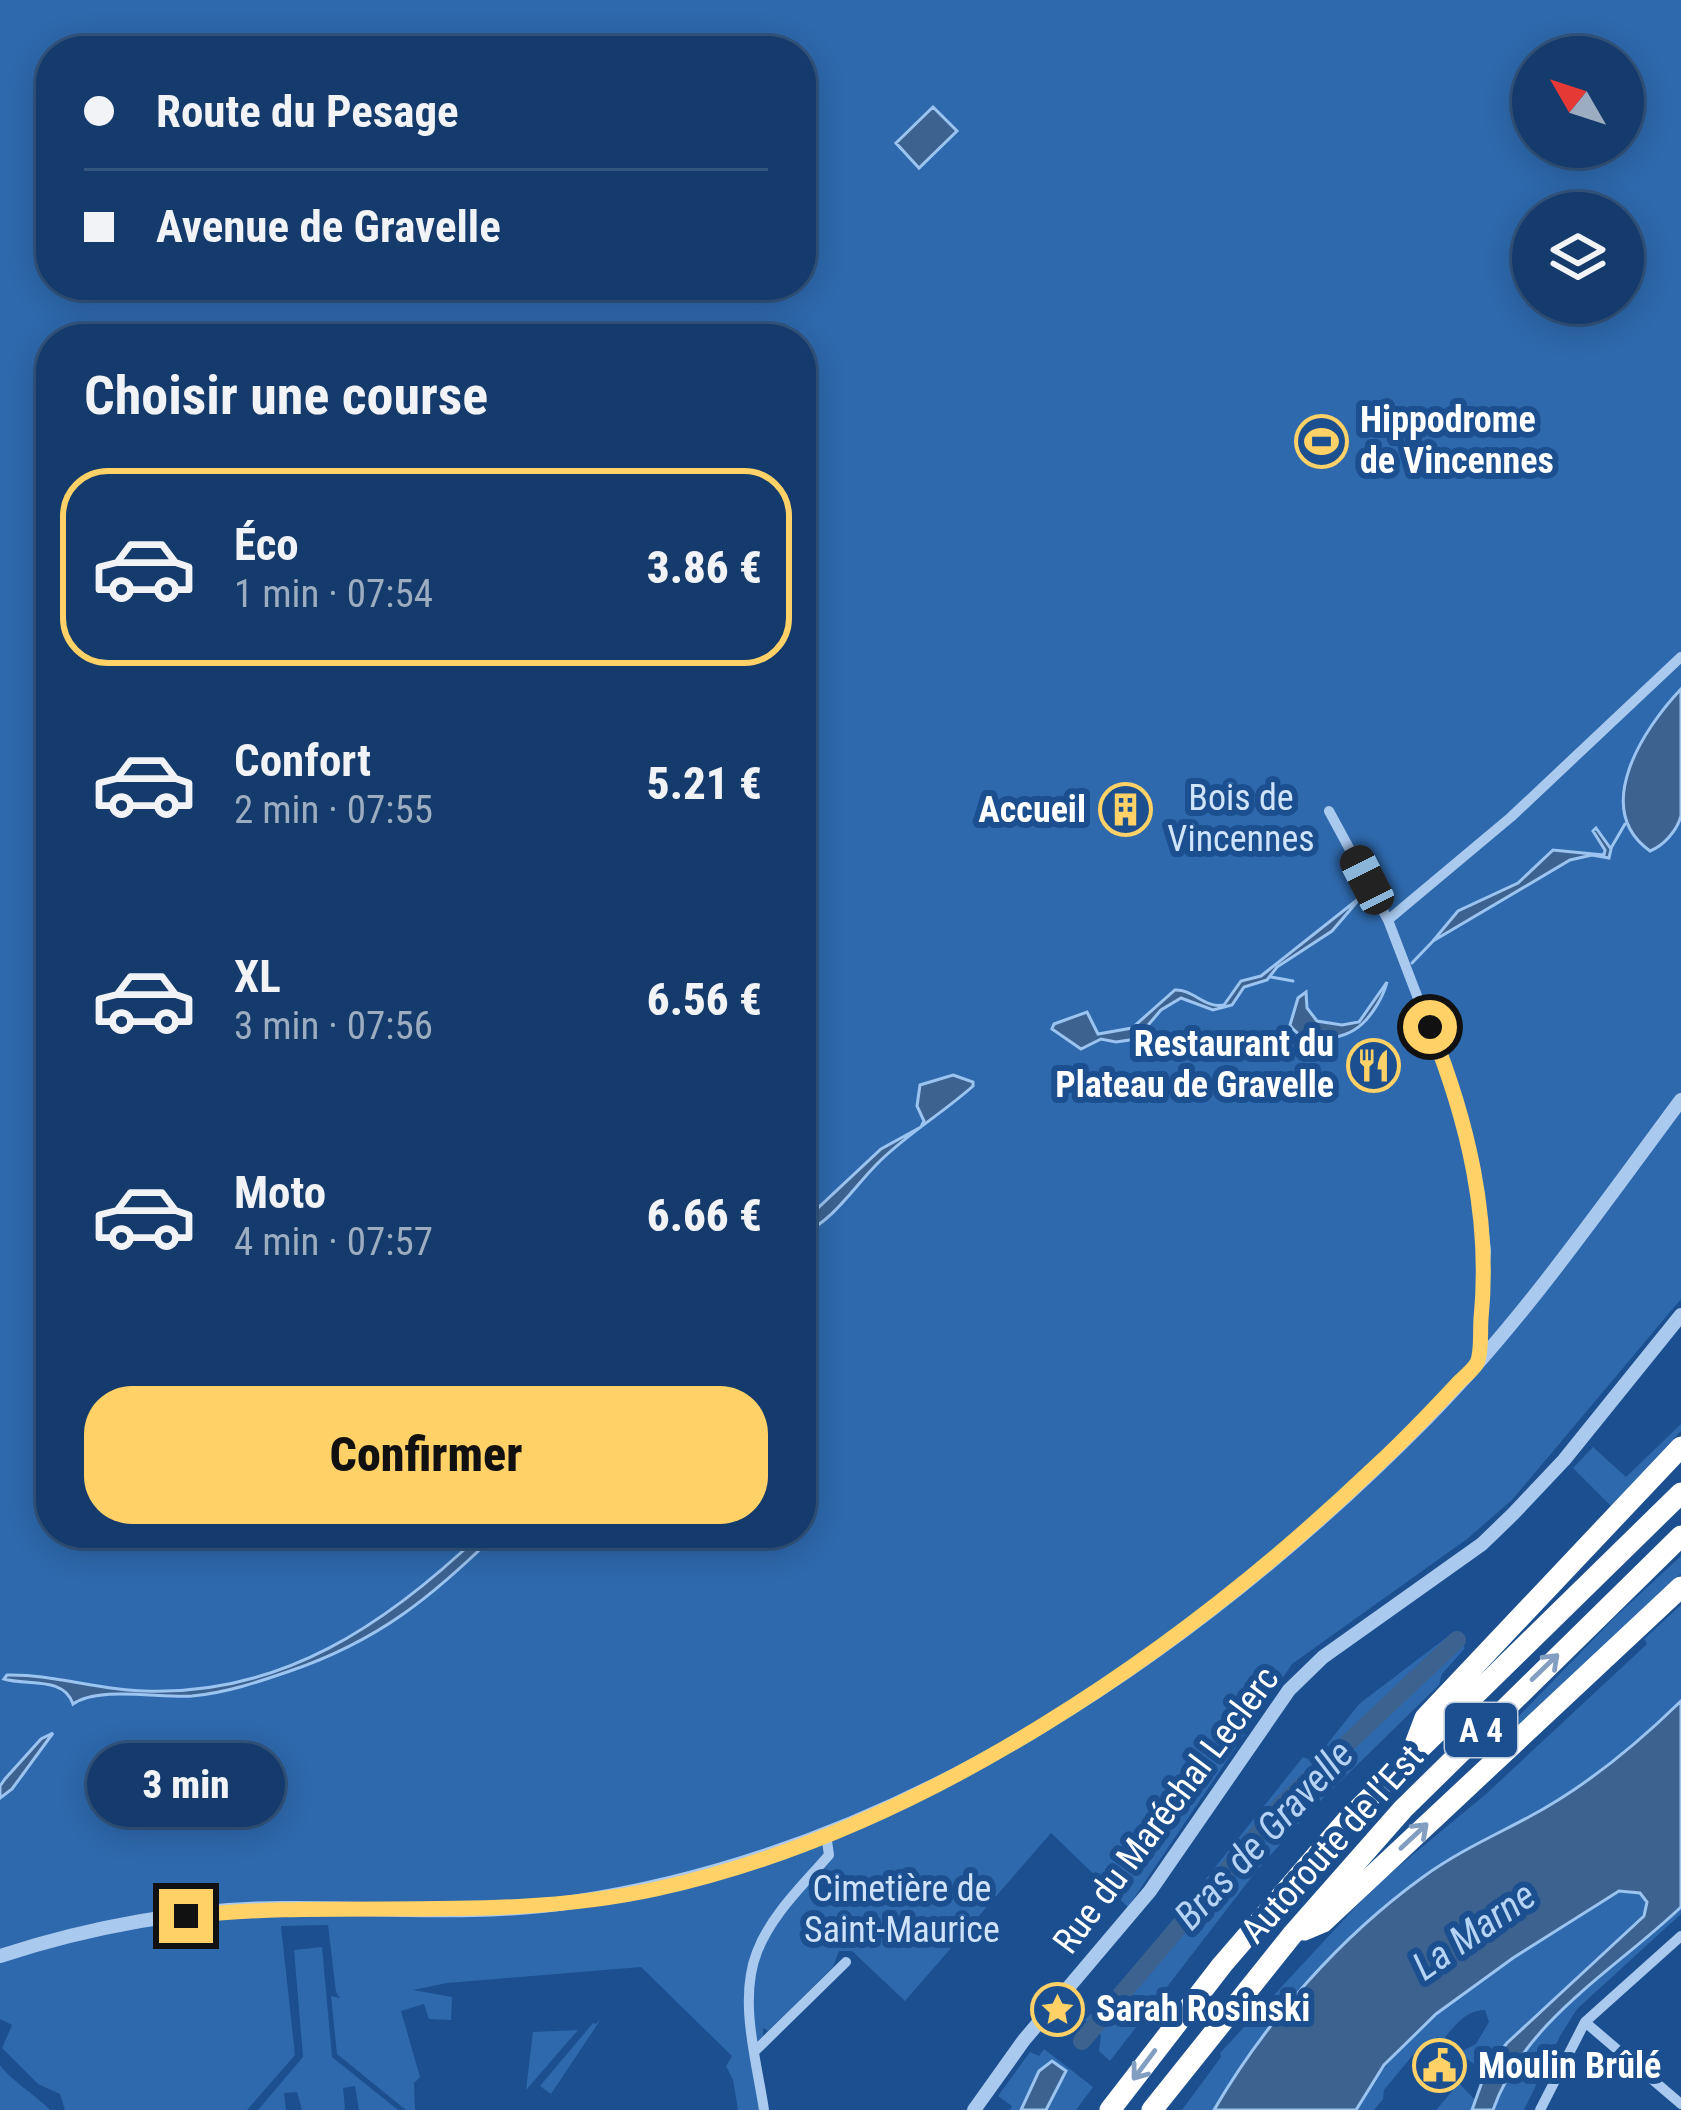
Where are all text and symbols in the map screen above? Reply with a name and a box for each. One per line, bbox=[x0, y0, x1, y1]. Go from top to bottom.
north arrow bbox=[1512, 36, 1644, 168]
map controls bbox=[1512, 36, 1644, 324]
text: Route du Pesage bbox=[156, 85, 459, 138]
button: layers bbox=[1512, 192, 1644, 324]
text: Avenue de Gravelle bbox=[156, 200, 501, 253]
text: Choisir une course bbox=[84, 364, 488, 427]
place label: Hippodrome de Vincennes bbox=[1360, 399, 1554, 482]
sports icon: Hippodrome de Vincennes bbox=[1293, 413, 1349, 469]
icon: car bbox=[90, 513, 198, 621]
text: Éco bbox=[234, 518, 299, 571]
text: 3.86 € bbox=[647, 541, 762, 594]
text: 1 min · 07:54 bbox=[234, 571, 433, 617]
icon: car bbox=[90, 729, 198, 837]
text: Confort bbox=[234, 734, 371, 787]
text: 5.21 € bbox=[647, 757, 762, 810]
park label: Bois de Vincennes bbox=[1167, 777, 1315, 860]
building icon: Accueil bbox=[1097, 782, 1153, 838]
text: 2 min · 07:55 bbox=[234, 787, 433, 833]
place label: Accueil bbox=[978, 789, 1086, 831]
car bbox=[1335, 840, 1399, 920]
icon: car bbox=[90, 945, 198, 1053]
text: XL bbox=[234, 950, 281, 1003]
text: 6.56 € bbox=[647, 973, 762, 1026]
route start bbox=[1403, 1000, 1457, 1054]
text: 3 min · 07:56 bbox=[234, 1003, 433, 1049]
place label: Restaurant du Plateau de Gravelle bbox=[1055, 1023, 1334, 1106]
restaurant icon: Restaurant du Plateau de Gravelle bbox=[1345, 1037, 1401, 1093]
icon: car bbox=[90, 1161, 198, 1269]
text: Moto bbox=[234, 1166, 326, 1219]
text: 6.66 € bbox=[647, 1189, 762, 1242]
text: 4 min · 07:57 bbox=[234, 1219, 433, 1265]
button: Confirmer bbox=[84, 1386, 768, 1524]
one-way arrow bbox=[1530, 1653, 1559, 1681]
street label: Rue du Maréchal Leclerc bbox=[1045, 1658, 1287, 1962]
road number: A 4 bbox=[1445, 1703, 1517, 1757]
water label: Bras de Gravelle bbox=[1165, 1731, 1363, 1939]
street label: Autoroute de l’Est bbox=[1232, 1737, 1432, 1951]
callout: 3 min bbox=[87, 1742, 285, 1826]
text: 3 min bbox=[143, 1762, 229, 1808]
one-way arrow bbox=[1399, 1822, 1429, 1850]
park label: Cimetière de Saint-Maurice bbox=[804, 1868, 1000, 1951]
water label: La Marne bbox=[1404, 1872, 1544, 1990]
route end bbox=[159, 1889, 213, 1943]
place icon: Sarah Rosinski bbox=[1029, 1981, 1085, 2037]
place label: Sarah Rosinski bbox=[1096, 1988, 1310, 2030]
public building icon: Moulin Brûlé bbox=[1411, 2038, 1467, 2094]
place label: Moulin Brûlé bbox=[1478, 2045, 1661, 2087]
one-way arrow bbox=[1131, 2048, 1158, 2080]

